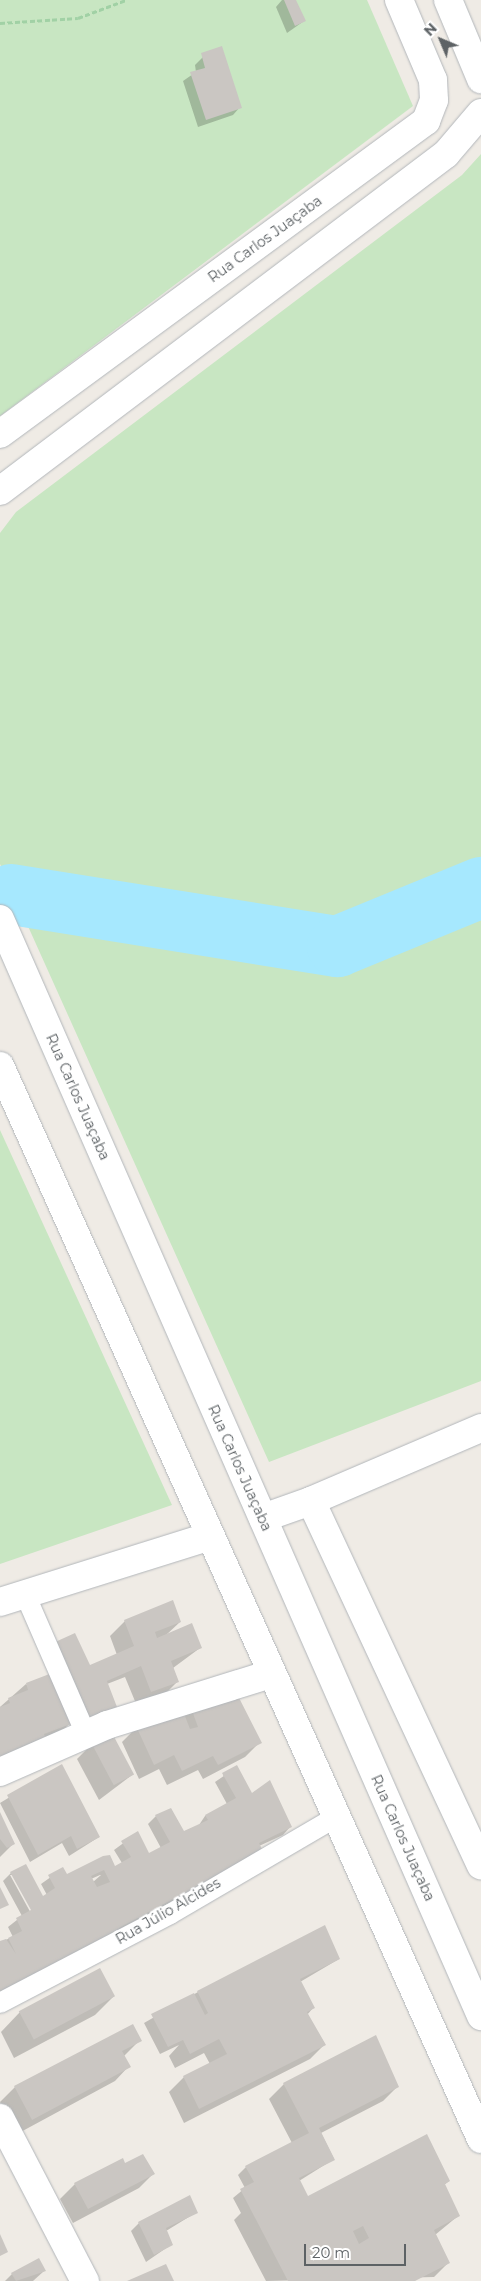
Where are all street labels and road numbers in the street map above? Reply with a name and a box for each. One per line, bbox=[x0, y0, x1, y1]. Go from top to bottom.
street label: Rua Carlos Juaçaba bbox=[205, 192, 325, 286]
street label: Rua Carlos Juaçaba bbox=[43, 1031, 113, 1163]
street label: Rua Carlos Juaçaba bbox=[205, 1402, 275, 1534]
street label: Rua Carlos Juaçaba bbox=[368, 1772, 438, 1904]
street label: Rua Júlio Alcides bbox=[113, 1874, 223, 1948]

